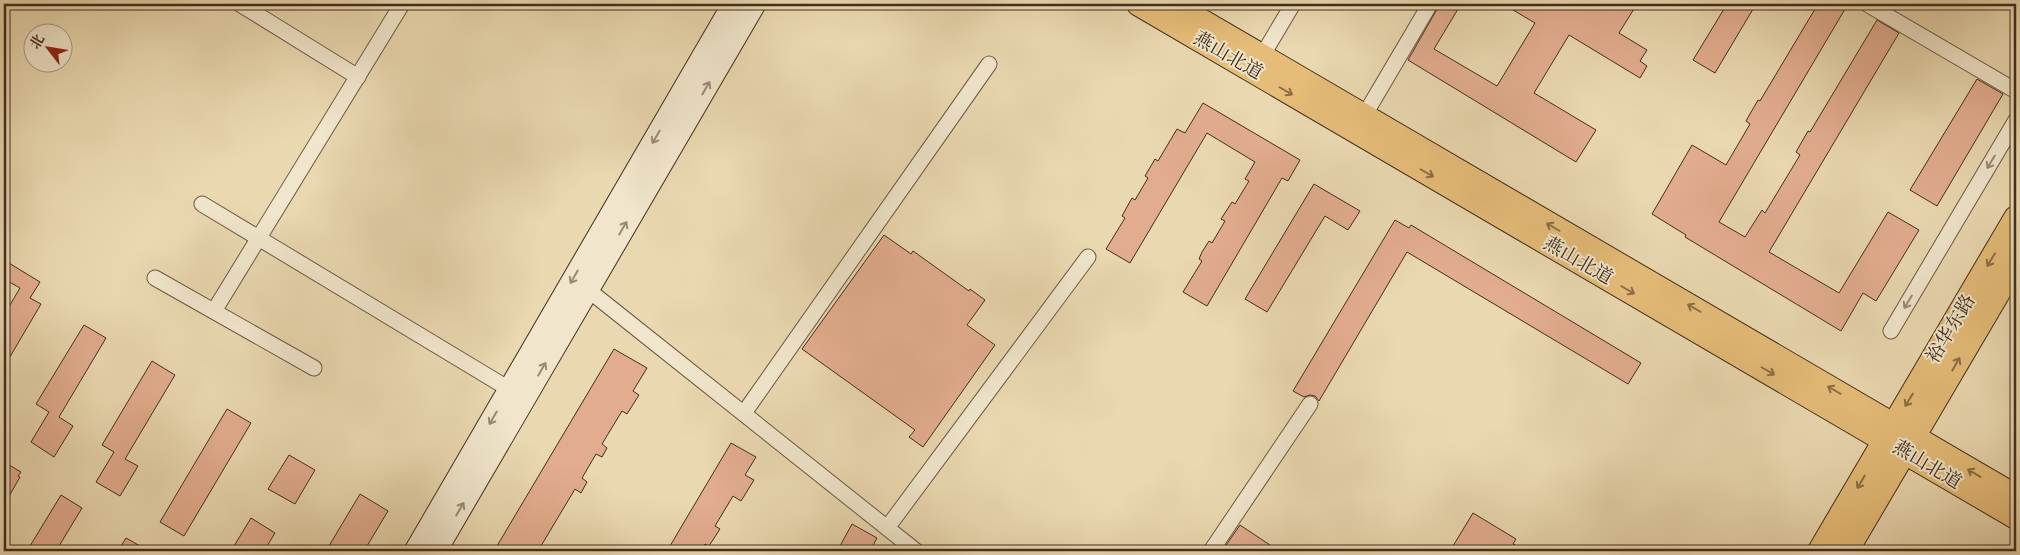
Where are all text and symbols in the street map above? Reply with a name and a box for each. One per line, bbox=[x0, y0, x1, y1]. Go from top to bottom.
north arrow bbox=[22, 22, 72, 72]
street label: 燕山北道 bbox=[1189, 27, 1267, 85]
text: 北 bbox=[26, 31, 49, 52]
one-way arrow bbox=[701, 81, 711, 95]
one-way arrow bbox=[1279, 86, 1293, 96]
one-way arrow bbox=[650, 129, 660, 143]
one-way arrow bbox=[1986, 155, 1996, 169]
one-way arrow bbox=[1419, 168, 1433, 178]
one-way arrow bbox=[1547, 221, 1561, 231]
one-way arrow bbox=[619, 222, 629, 236]
street label: 燕山北道 bbox=[1539, 232, 1617, 290]
one-way arrow bbox=[1986, 252, 1996, 266]
one-way arrow bbox=[569, 270, 579, 284]
one-way arrow bbox=[1620, 285, 1634, 295]
street label: 裕华东路 bbox=[1922, 290, 1980, 368]
one-way arrow bbox=[1903, 295, 1913, 309]
one-way arrow bbox=[1687, 303, 1701, 313]
one-way arrow bbox=[1952, 358, 1962, 372]
one-way arrow bbox=[537, 362, 547, 376]
one-way arrow bbox=[1761, 367, 1775, 377]
one-way arrow bbox=[1828, 385, 1842, 395]
one-way arrow bbox=[1904, 392, 1914, 407]
one-way arrow bbox=[487, 410, 497, 424]
street label: 燕山北道 bbox=[1888, 436, 1966, 494]
one-way arrow bbox=[1968, 467, 1982, 477]
one-way arrow bbox=[1855, 475, 1865, 489]
one-way arrow bbox=[456, 503, 466, 517]

